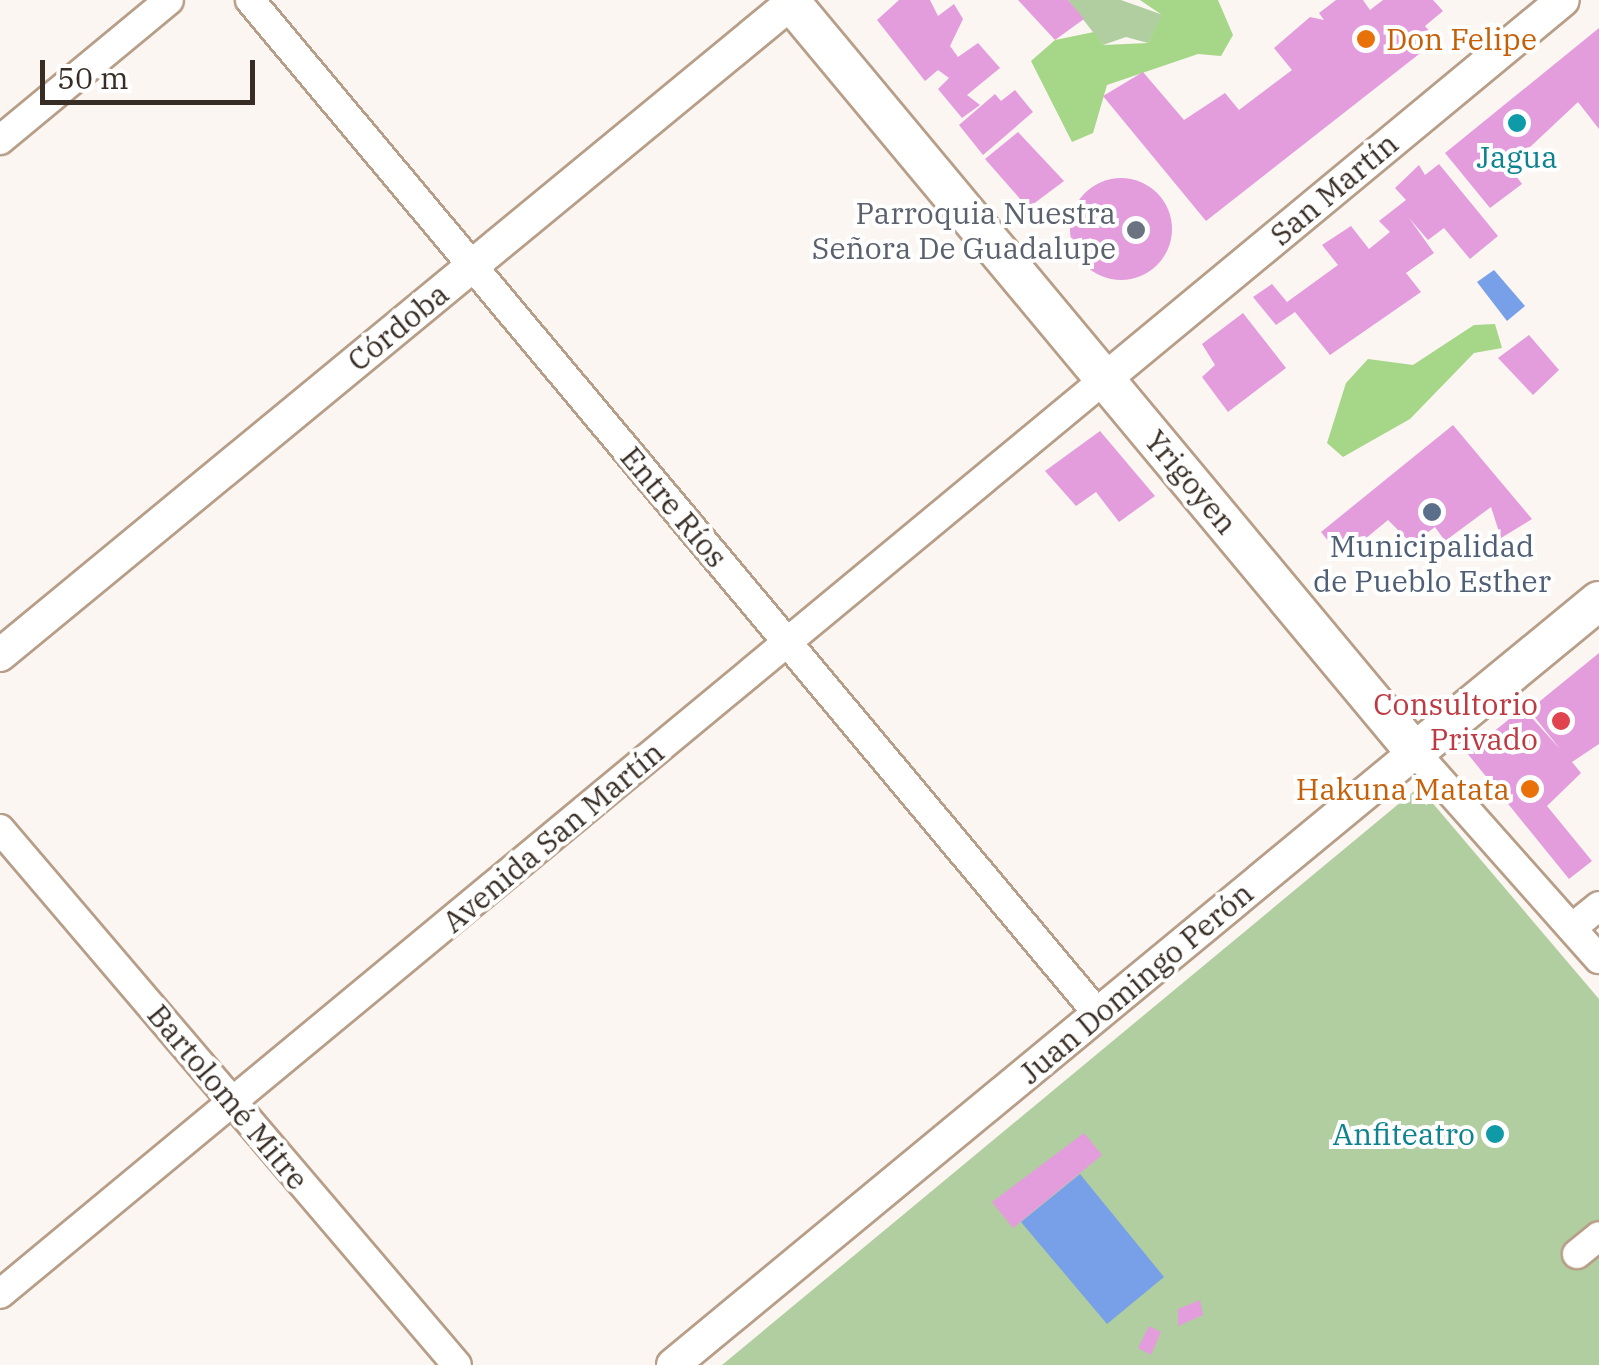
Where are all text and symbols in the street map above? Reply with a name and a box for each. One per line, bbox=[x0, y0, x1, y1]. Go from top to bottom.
place label: Don Felipe bbox=[1386, 21, 1537, 57]
marker: Don Felipe bbox=[1355, 28, 1377, 50]
scale bar bbox=[45, 40, 260, 102]
text: 50 m bbox=[57, 58, 129, 97]
marker: Jagua bbox=[1506, 112, 1528, 134]
street label: San Martín bbox=[1263, 125, 1405, 253]
place label: Jagua bbox=[1476, 139, 1558, 175]
place label: Parroquia Nuestra Señora De Guadalupe bbox=[812, 195, 1116, 266]
marker: Parroquia Nuestra Señora De Guadalupe bbox=[1125, 219, 1147, 241]
street label: Córdoba bbox=[340, 276, 456, 378]
street label: Yrigoyen bbox=[1137, 423, 1245, 541]
street label: Entre Ríos bbox=[613, 439, 735, 575]
marker: Municipalidad de Pueblo Esther bbox=[1421, 501, 1443, 523]
place label: Municipalidad de Pueblo Esther bbox=[1313, 528, 1551, 598]
place label: Consultorio Privado bbox=[1373, 686, 1538, 756]
marker: Consultorio Privado bbox=[1548, 708, 1574, 734]
street label: Avenida San Martín bbox=[435, 734, 671, 940]
place label: Hakuna Matata bbox=[1296, 771, 1510, 807]
marker: Hakuna Matata bbox=[1519, 778, 1541, 800]
street label: Juan Domingo Perón bbox=[1012, 875, 1260, 1091]
street label: Bartolomé Mitre bbox=[140, 997, 316, 1197]
place label: Anfiteatro bbox=[1332, 1116, 1475, 1152]
marker: Anfiteatro bbox=[1484, 1123, 1506, 1145]

